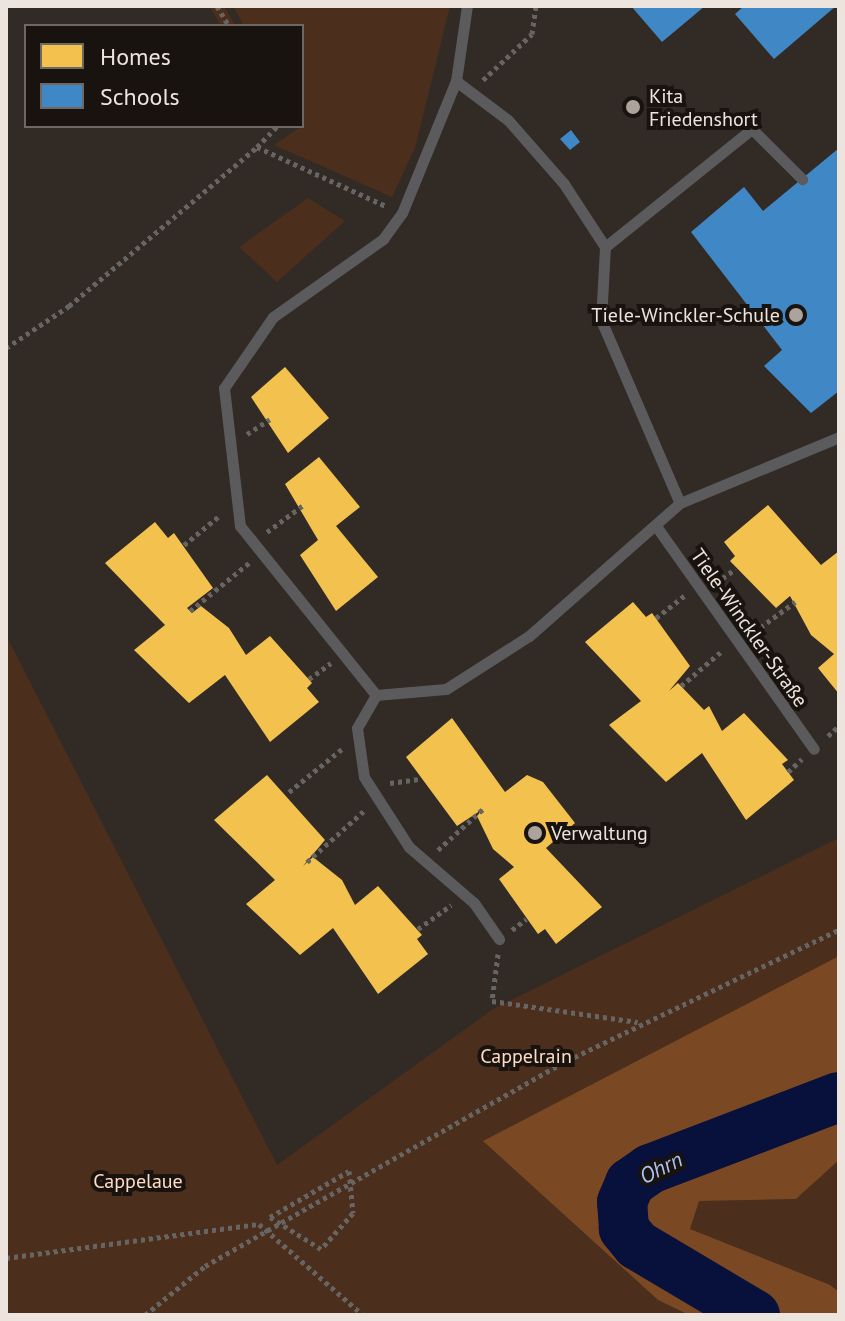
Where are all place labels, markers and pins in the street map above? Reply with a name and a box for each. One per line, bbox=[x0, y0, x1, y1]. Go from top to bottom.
place label: Kita Friedenshort bbox=[649, 84, 758, 131]
marker: Kita Friedenshort bbox=[624, 98, 642, 116]
place label: Tiele-Winckler-Schule bbox=[591, 303, 780, 327]
marker: Tiele-Winckler-Schule bbox=[787, 306, 805, 324]
place label: Verwaltung bbox=[551, 821, 648, 845]
marker: Verwaltung bbox=[526, 824, 544, 842]

